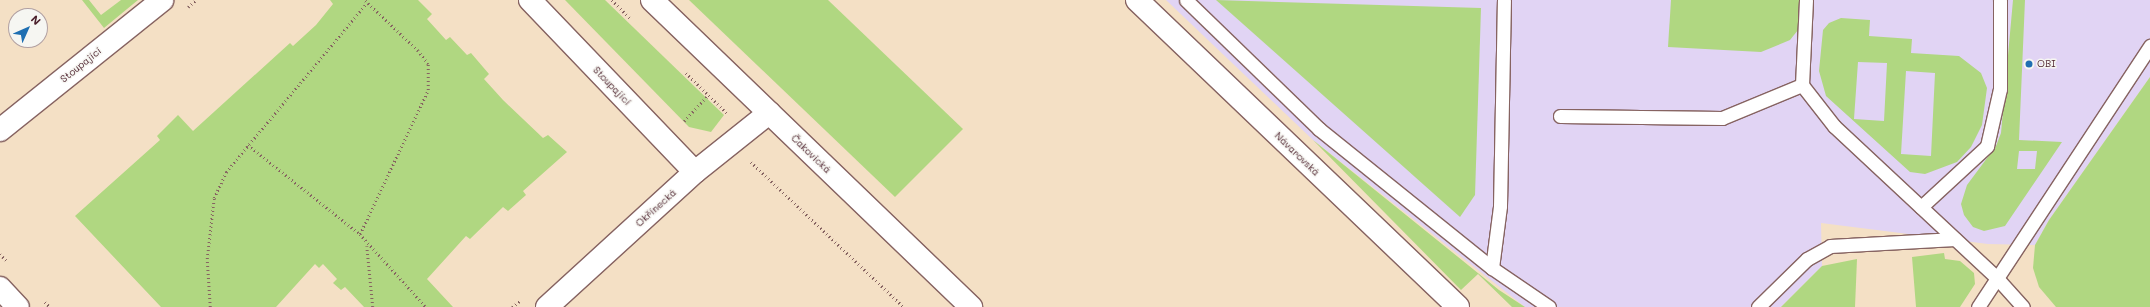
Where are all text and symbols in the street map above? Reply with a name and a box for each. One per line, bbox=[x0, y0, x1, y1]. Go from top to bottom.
north arrow bbox=[8, 8, 48, 48]
text: N bbox=[28, 12, 44, 28]
street label: Stoupající bbox=[58, 45, 104, 85]
place label: OBI bbox=[2037, 58, 2056, 70]
marker: OBI bbox=[2024, 59, 2034, 69]
street label: Stoupající bbox=[591, 64, 633, 108]
street label: Návarovská bbox=[1272, 130, 1322, 178]
street label: Čakovická bbox=[789, 132, 833, 176]
street label: Okřínecká bbox=[633, 187, 679, 229]

